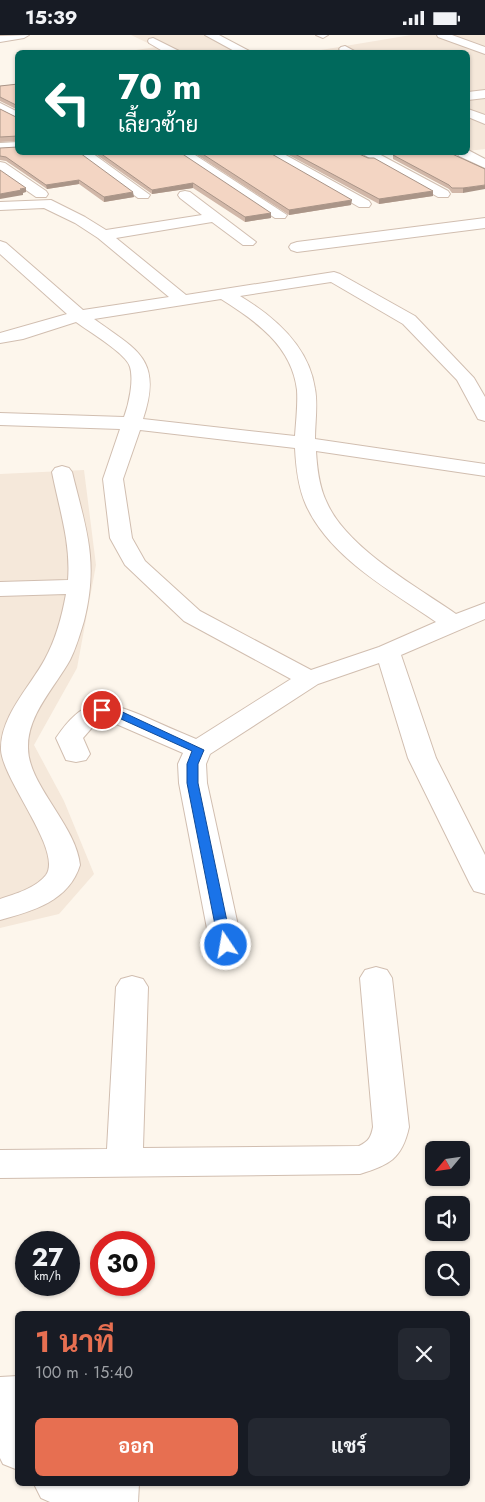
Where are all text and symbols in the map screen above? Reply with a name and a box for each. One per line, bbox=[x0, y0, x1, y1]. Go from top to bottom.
text: 15:39 bbox=[25, 4, 78, 31]
text: 70 m bbox=[118, 62, 201, 112]
icon: left bbox=[35, 70, 100, 135]
text: เลี้ยวซ้าย bbox=[118, 108, 198, 140]
pin bbox=[81, 689, 123, 731]
icon: arrive bbox=[88, 696, 116, 724]
position arrow bbox=[199, 918, 251, 970]
north arrow bbox=[425, 1141, 470, 1186]
map controls bbox=[425, 1141, 470, 1296]
button: sound bbox=[425, 1196, 470, 1241]
speed limit sign: 30 bbox=[90, 1231, 155, 1296]
text: 27 bbox=[32, 1239, 63, 1275]
button: search bbox=[425, 1251, 470, 1296]
text: km/h bbox=[34, 1267, 61, 1285]
text: 1 นาที bbox=[35, 1320, 114, 1363]
button: close bbox=[398, 1328, 450, 1380]
text: 100 m · 15:40 bbox=[35, 1361, 133, 1384]
button: ออก bbox=[35, 1418, 238, 1476]
button: แชร์ bbox=[248, 1418, 450, 1476]

